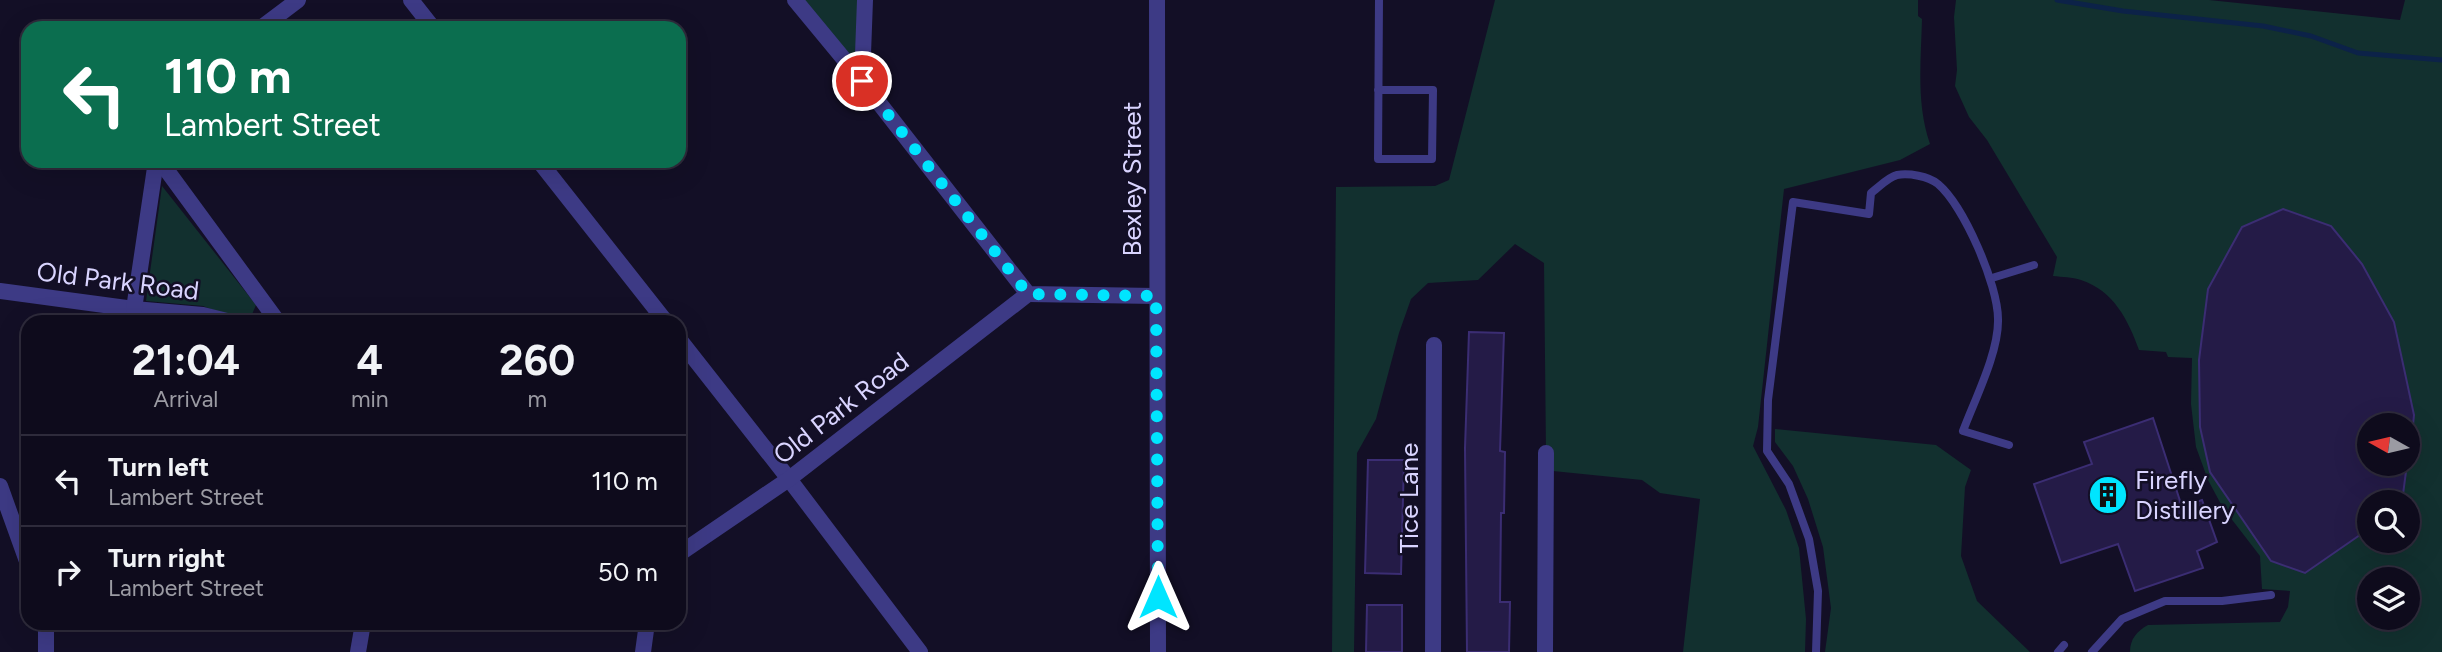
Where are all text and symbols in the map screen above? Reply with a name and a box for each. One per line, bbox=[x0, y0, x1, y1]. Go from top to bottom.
text: 110 m bbox=[164, 46, 292, 105]
icon: left bbox=[49, 49, 140, 140]
pin bbox=[832, 51, 892, 111]
icon: arrive bbox=[843, 62, 881, 100]
street label: Bexley Street bbox=[1116, 101, 1148, 256]
text: Lambert Street bbox=[164, 106, 381, 144]
street label: Old Park Road bbox=[35, 255, 201, 307]
text: 21:04 bbox=[132, 335, 240, 386]
text: 4 bbox=[356, 335, 383, 386]
text: 260 bbox=[499, 335, 575, 386]
street label: Old Park Road bbox=[767, 345, 915, 471]
text: Arrival bbox=[153, 385, 218, 413]
text: min bbox=[351, 385, 389, 413]
text: m bbox=[528, 385, 547, 413]
north arrow bbox=[2357, 413, 2420, 476]
map controls bbox=[2357, 413, 2420, 630]
street label: Tice Lane bbox=[1393, 443, 1425, 553]
text: Turn left bbox=[108, 451, 209, 483]
icon: left bbox=[49, 462, 87, 500]
place label: Firefly Distillery bbox=[2135, 464, 2235, 526]
text: 110 m bbox=[591, 465, 658, 497]
building icon: Firefly Distillery bbox=[2087, 474, 2129, 516]
text: Lambert Street bbox=[108, 483, 264, 511]
button: search bbox=[2357, 490, 2420, 553]
text: Turn right bbox=[108, 542, 225, 574]
icon: right bbox=[49, 553, 87, 591]
text: 50 m bbox=[598, 556, 658, 588]
position arrow bbox=[1121, 560, 1195, 634]
button: layers bbox=[2357, 567, 2420, 630]
text: Lambert Street bbox=[108, 574, 264, 602]

